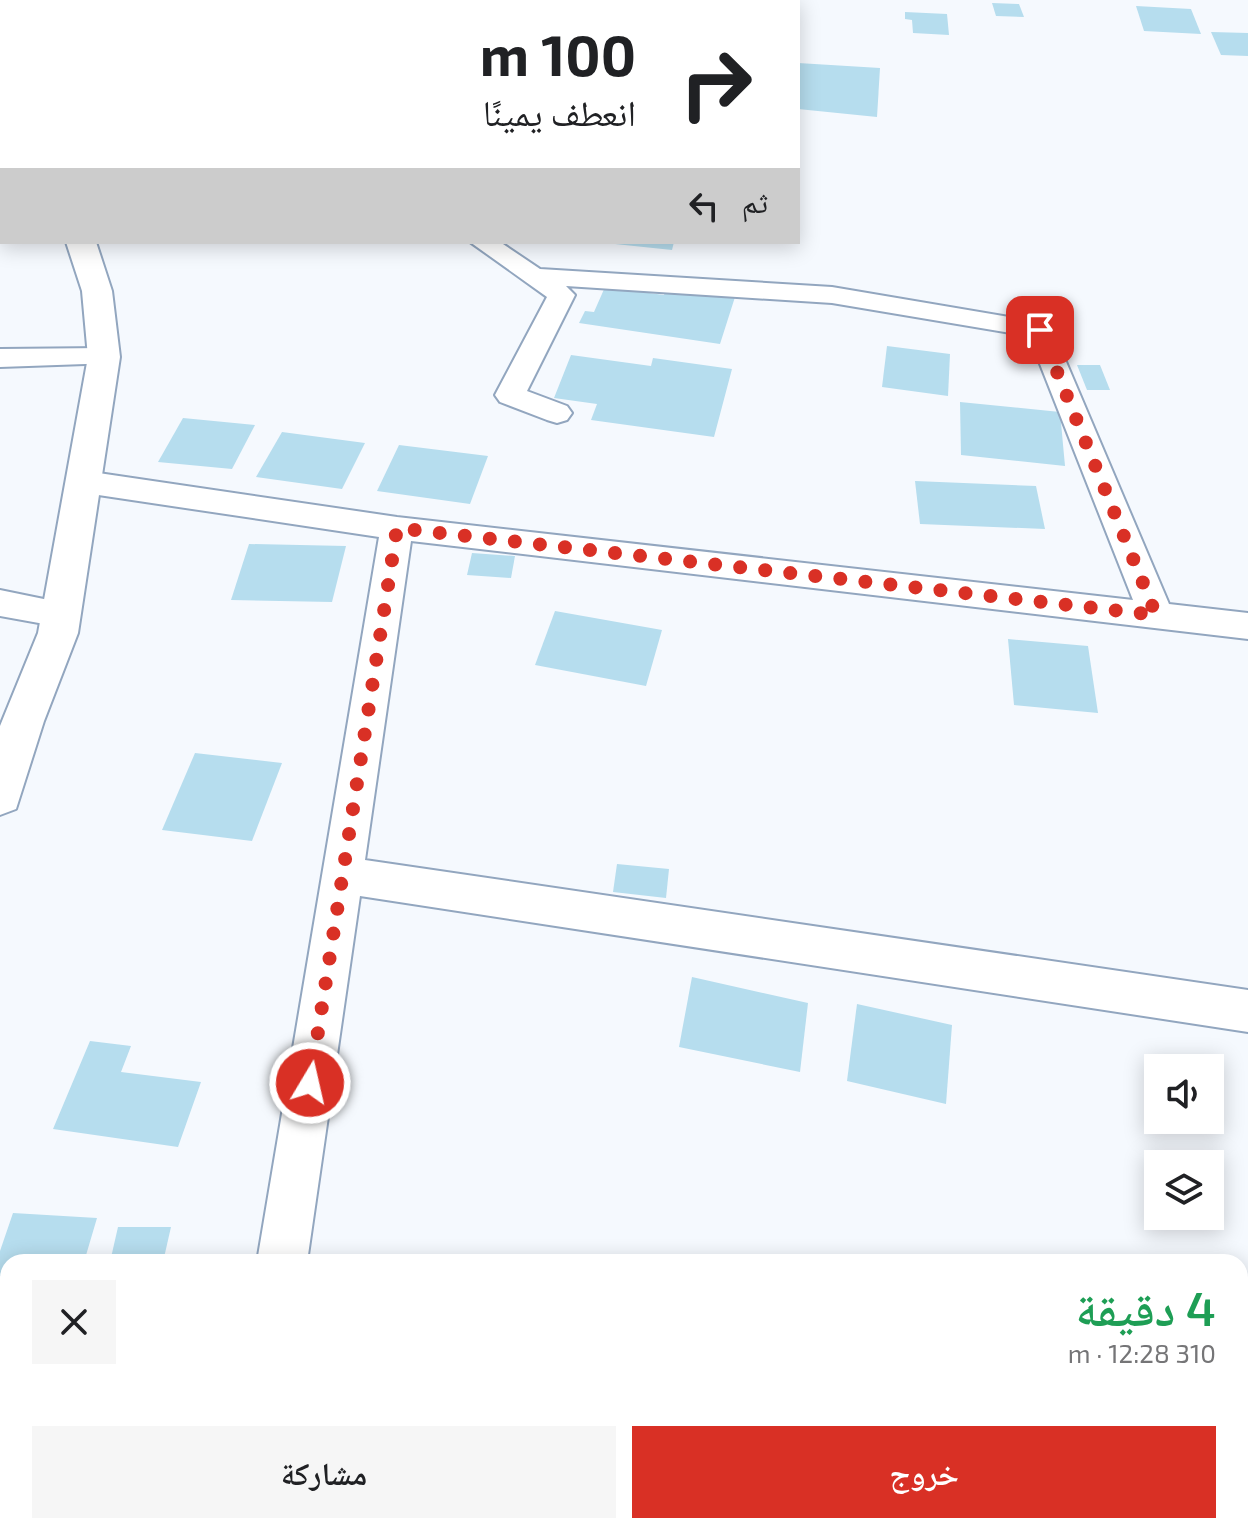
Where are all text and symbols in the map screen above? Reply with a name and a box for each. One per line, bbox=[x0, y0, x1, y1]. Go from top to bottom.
text: 100 m bbox=[480, 20, 636, 87]
icon: right bbox=[664, 32, 768, 136]
text: انعطف يمينًا bbox=[483, 90, 636, 133]
text: ثم bbox=[742, 183, 768, 219]
icon: left bbox=[682, 184, 726, 228]
pin bbox=[1006, 296, 1074, 364]
icon: arrive bbox=[1018, 308, 1062, 352]
position arrow bbox=[268, 1041, 352, 1125]
map controls bbox=[1144, 1054, 1224, 1230]
button: sound bbox=[1144, 1054, 1224, 1134]
button: layers bbox=[1144, 1150, 1224, 1230]
text: 4 دقيقة bbox=[1076, 1278, 1216, 1336]
button: close bbox=[32, 1280, 116, 1364]
text: 310 m · 12:28 bbox=[1068, 1337, 1216, 1368]
button: مشاركة bbox=[32, 1426, 616, 1518]
button: خروج bbox=[632, 1426, 1216, 1518]

